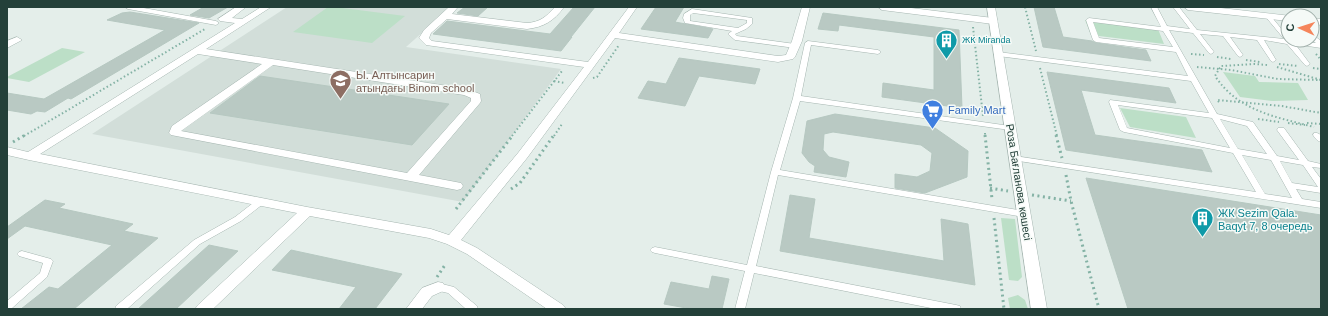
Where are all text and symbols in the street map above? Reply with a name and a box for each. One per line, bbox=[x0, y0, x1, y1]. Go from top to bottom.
north arrow bbox=[1280, 8, 1320, 48]
text: С bbox=[1284, 23, 1296, 32]
building icon: ЖК Miranda bbox=[934, 27, 960, 60]
place label: ЖК Miranda bbox=[962, 35, 1011, 45]
school or university icon: Ы. Алтынсарин атындағы Binom school bbox=[327, 68, 353, 101]
place label: Ы. Алтынсарин атындағы Binom school bbox=[356, 69, 474, 94]
supermarket icon: Family Mart bbox=[919, 97, 945, 130]
place label: Family Mart bbox=[948, 104, 1005, 116]
street label: Роза Бағланова көшесі bbox=[1004, 123, 1034, 241]
building icon: ЖК Sezim Qala. Baqyt 7, 8 очередь bbox=[1190, 206, 1216, 239]
place label: ЖК Sezim Qala. Baqyt 7, 8 очередь bbox=[1218, 207, 1313, 232]

